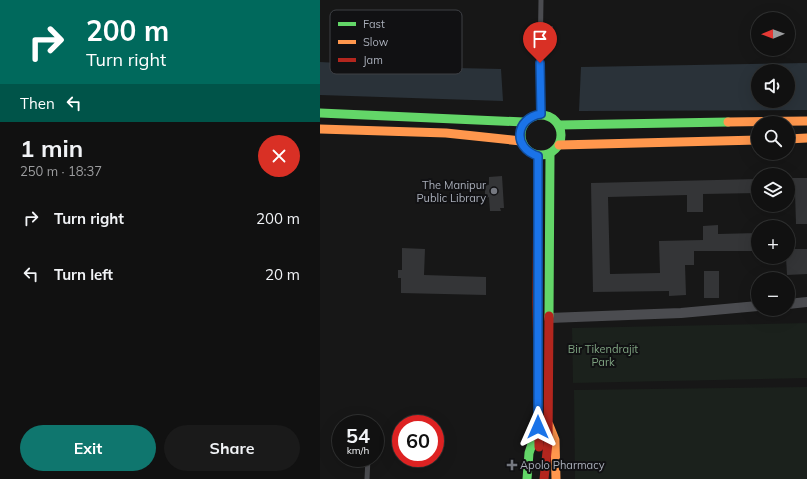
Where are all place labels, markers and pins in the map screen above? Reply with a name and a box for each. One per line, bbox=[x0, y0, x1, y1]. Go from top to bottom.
pin bbox=[523, 22, 557, 63]
place label: The Manipur Public Library bbox=[416, 178, 486, 205]
marker: The Manipur Public Library bbox=[489, 186, 499, 196]
place label: Apolo Pharmacy bbox=[520, 458, 605, 472]
marker: Apolo Pharmacy bbox=[507, 460, 517, 470]

